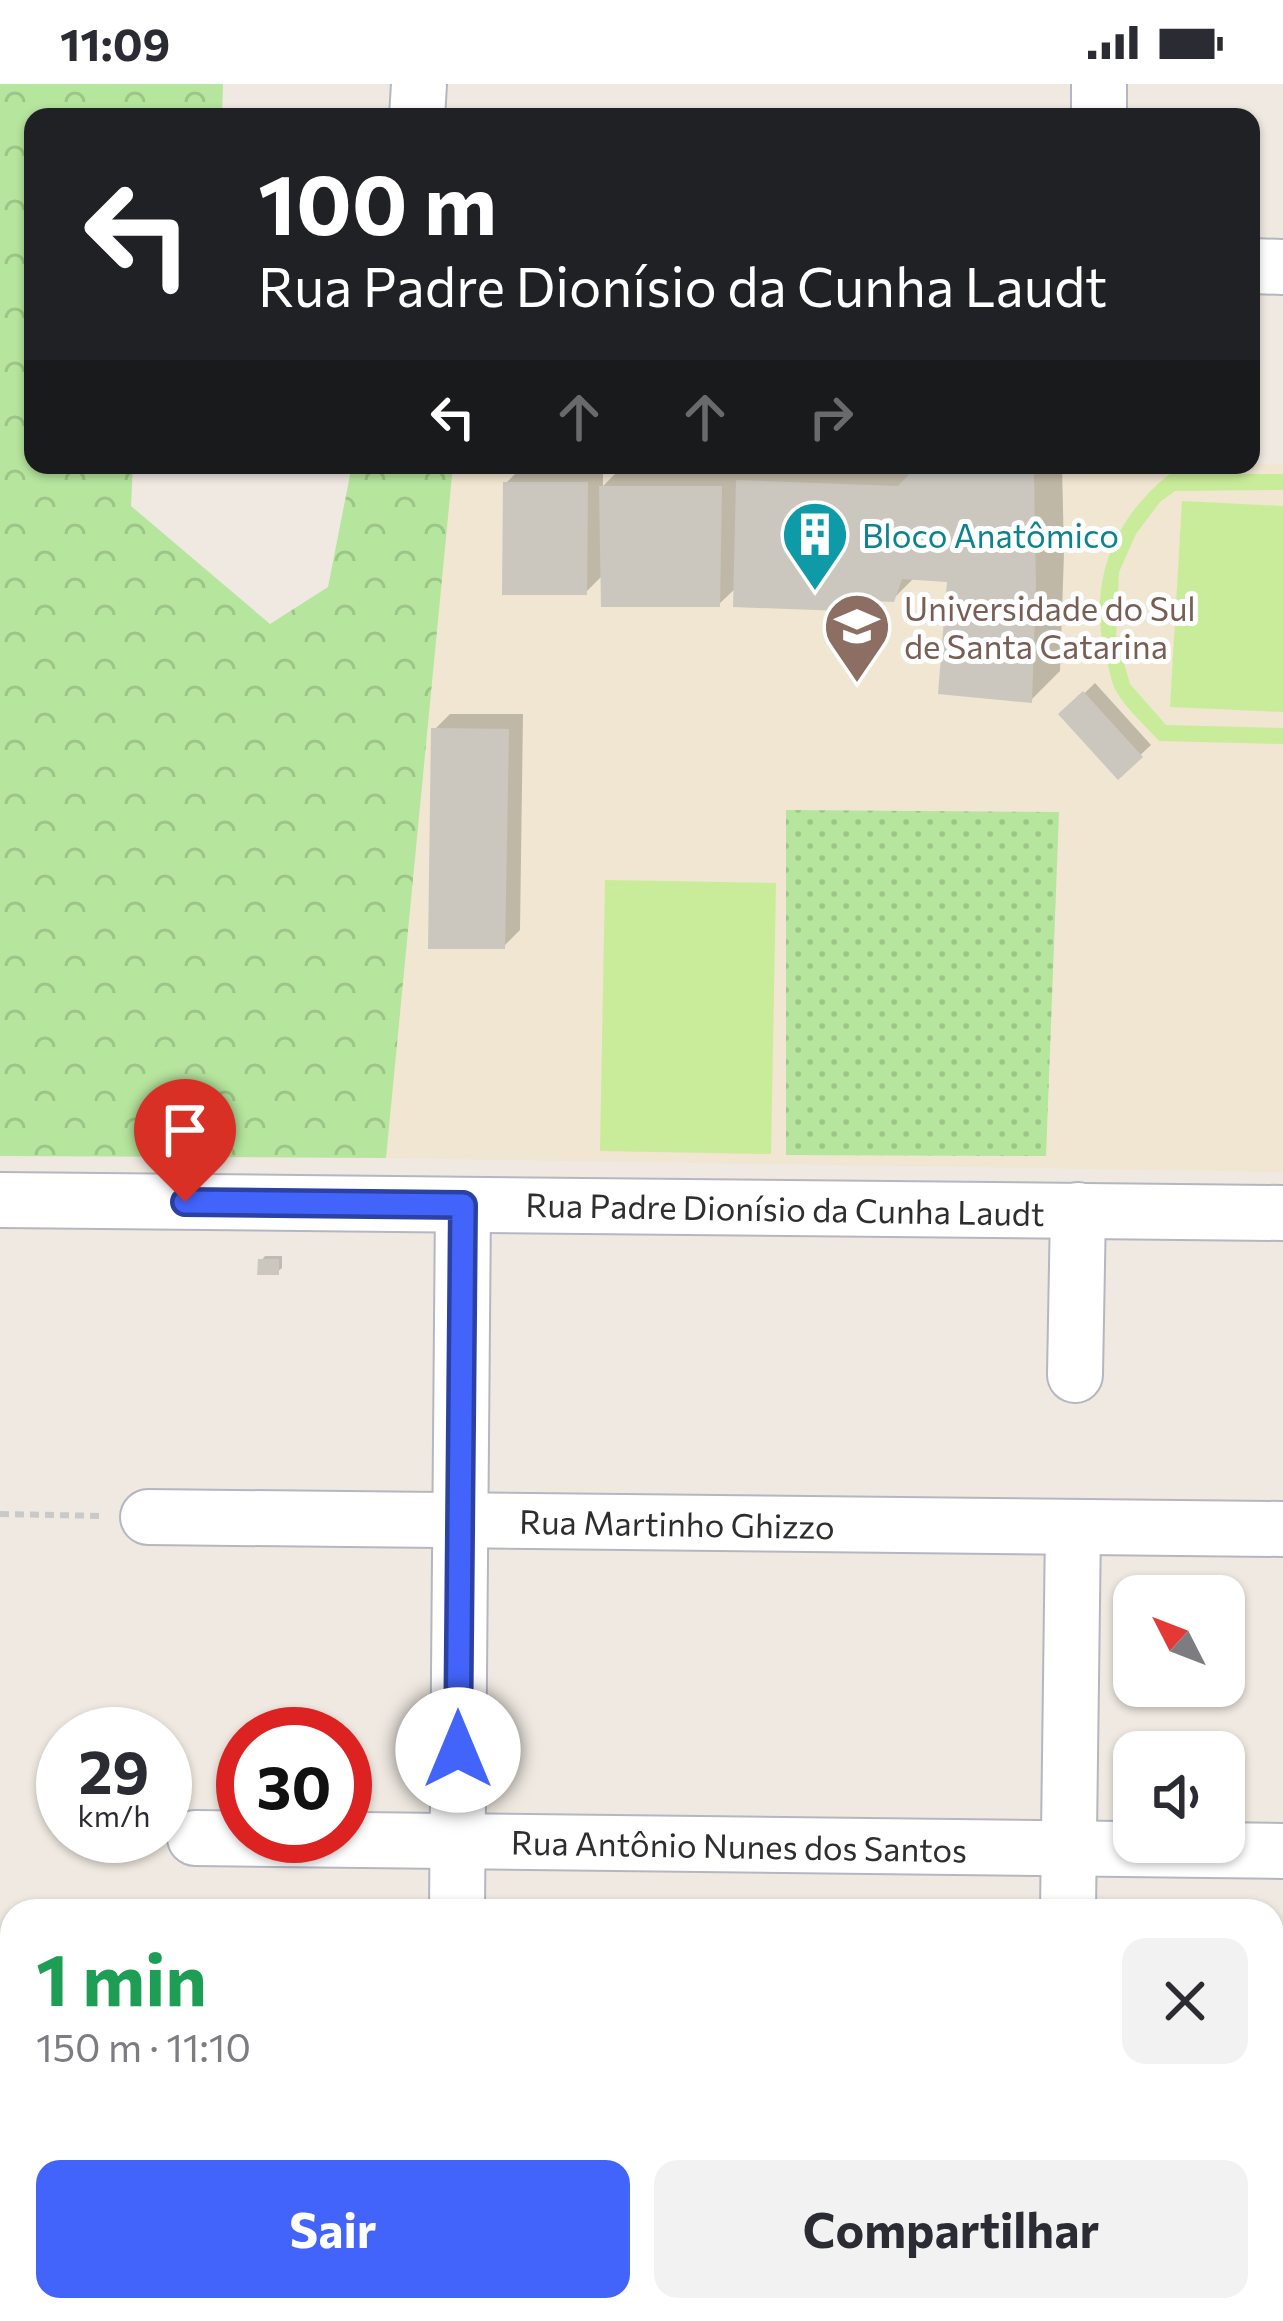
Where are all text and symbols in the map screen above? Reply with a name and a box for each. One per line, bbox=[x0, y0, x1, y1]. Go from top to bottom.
text: 11:09 bbox=[60, 15, 170, 70]
text: 100 m bbox=[258, 150, 497, 252]
icon: left bbox=[60, 156, 216, 312]
text: Rua Padre Dionísio da Cunha Laudt bbox=[258, 252, 1107, 318]
icon: left bbox=[420, 384, 486, 450]
icon: ahead bbox=[546, 384, 612, 450]
icon: ahead bbox=[672, 384, 738, 450]
icon: right bbox=[798, 384, 864, 450]
building icon: Bloco Anatômico bbox=[780, 499, 850, 593]
place label: Bloco Anatômico bbox=[862, 514, 1119, 555]
place label: Universidade do Sul de Santa Catarina bbox=[904, 587, 1196, 666]
school or university icon: Universidade do Sul de Santa Catarina bbox=[822, 591, 892, 685]
pin bbox=[134, 1079, 236, 1202]
icon: arrive bbox=[152, 1097, 218, 1163]
street label: Rua Padre Dionísio da Cunha Laudt bbox=[525, 1183, 1045, 1233]
street label: Rua Martinho Ghizzo bbox=[519, 1500, 835, 1546]
north arrow bbox=[1113, 1575, 1245, 1707]
map controls bbox=[1113, 1575, 1245, 1863]
position arrow bbox=[395, 1687, 521, 1813]
speed limit sign: 30 bbox=[216, 1707, 372, 1863]
button: sound bbox=[1113, 1731, 1245, 1863]
text: 29 bbox=[79, 1733, 149, 1806]
text: km/h bbox=[78, 1796, 150, 1833]
street label: Rua Antônio Nunes dos Santos bbox=[511, 1821, 967, 1869]
text: 1 min bbox=[36, 1933, 207, 2021]
button: close bbox=[1122, 1938, 1248, 2064]
text: 150 m · 11:10 bbox=[36, 2022, 251, 2070]
button: Sair bbox=[36, 2160, 630, 2298]
button: Compartilhar bbox=[654, 2160, 1248, 2298]

